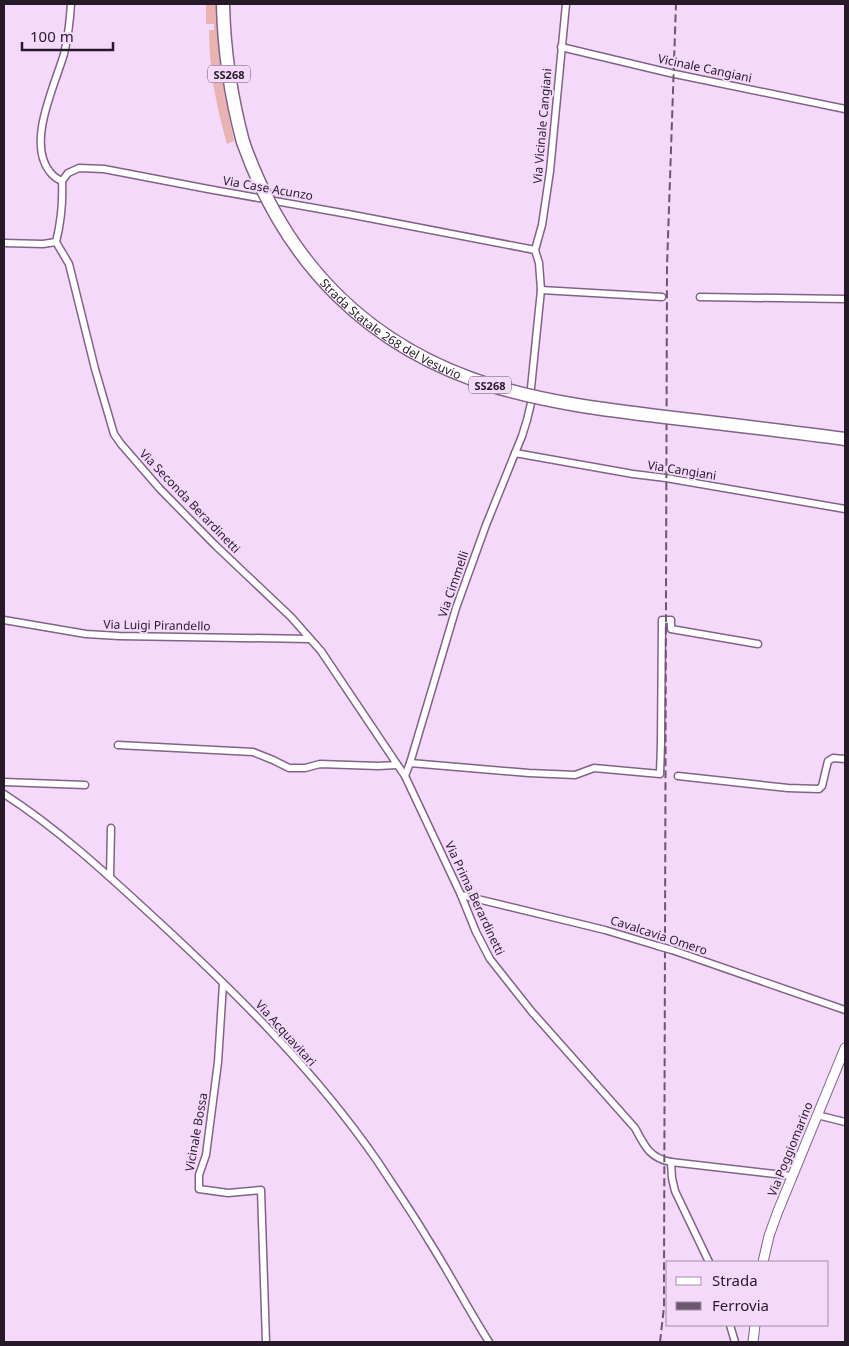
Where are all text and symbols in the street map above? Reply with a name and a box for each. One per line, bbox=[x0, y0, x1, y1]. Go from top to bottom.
scale bar bbox=[22, 20, 114, 52]
text: 100 m bbox=[30, 26, 74, 46]
street label: Vicinale Cangiani bbox=[656, 50, 754, 86]
road number: SS268 bbox=[208, 66, 250, 82]
street label: Via Vicinale Cangiani bbox=[528, 68, 556, 184]
street label: Via Case Acunzo bbox=[222, 172, 314, 204]
street label: Strada Statale 268 del Vesuvio bbox=[317, 274, 464, 383]
road number: SS268 bbox=[469, 376, 511, 394]
street label: Via Seconda Berardinetti bbox=[136, 445, 244, 557]
street label: Via Cangiani bbox=[646, 456, 718, 484]
street label: Via Cimmelli bbox=[434, 548, 472, 620]
street label: Via Luigi Pirandello bbox=[103, 616, 211, 634]
street label: Via Prima Berardinetti bbox=[441, 838, 509, 958]
street label: Cavalcavia Omero bbox=[608, 911, 710, 959]
street label: Via Acquavitari bbox=[252, 996, 320, 1070]
street label: Vicinale Bossa bbox=[181, 1091, 211, 1173]
street label: Via Poggiomarino bbox=[763, 1099, 817, 1199]
legend bbox=[666, 1261, 829, 1326]
text: Strada bbox=[712, 1270, 758, 1290]
text: Ferrovia bbox=[712, 1295, 769, 1315]

